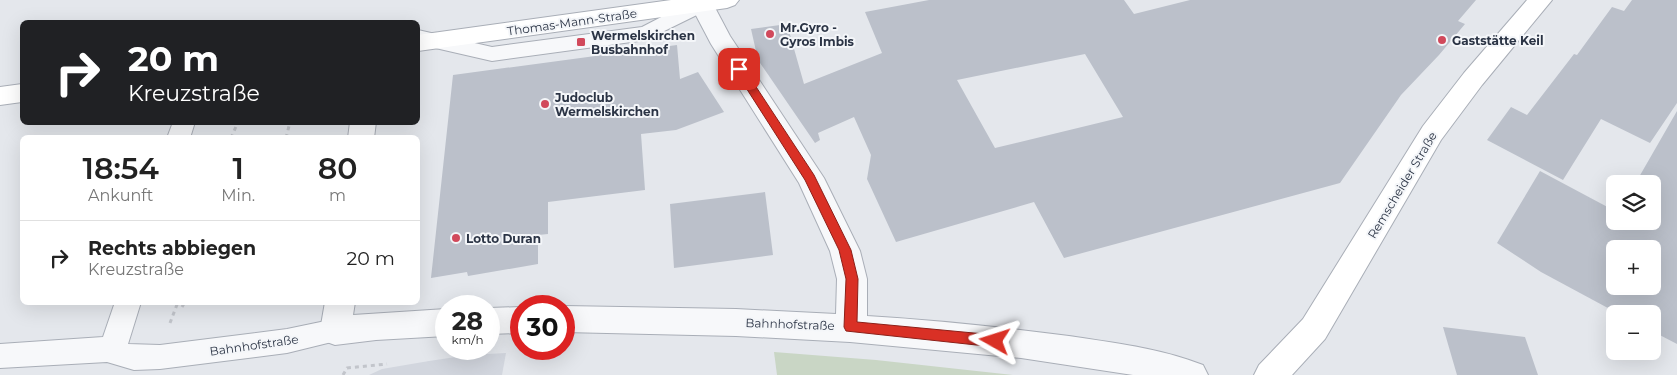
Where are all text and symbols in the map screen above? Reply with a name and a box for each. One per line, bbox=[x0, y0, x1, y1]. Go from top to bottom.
street label: Thomas-Mann-Straße bbox=[506, 5, 638, 39]
place label: Mr.Gyro - Gyros Imbis bbox=[780, 20, 855, 49]
place label: Wermelskirchen Busbahnhof bbox=[591, 28, 695, 57]
marker: Mr.Gyro - Gyros Imbis bbox=[764, 28, 776, 40]
place label: Gaststätte Keil bbox=[1452, 33, 1544, 48]
marker: Gaststätte Keil bbox=[1436, 34, 1448, 46]
marker: Wermelskirchen Busbahnhof bbox=[575, 36, 587, 48]
text: 20 m bbox=[128, 37, 219, 80]
icon: right bbox=[45, 40, 110, 105]
pin bbox=[718, 48, 760, 90]
icon: arrive bbox=[725, 55, 753, 83]
text: Kreuzstraße bbox=[128, 80, 260, 107]
place label: Judoclub Wermelskirchen bbox=[554, 90, 659, 119]
marker: Judoclub Wermelskirchen bbox=[539, 98, 551, 110]
street label: Remscheider Straße bbox=[1364, 129, 1440, 241]
text: 18:54 bbox=[83, 150, 159, 187]
text: 1 bbox=[233, 150, 244, 187]
text: 80 bbox=[318, 150, 357, 187]
map controls bbox=[1606, 175, 1661, 360]
button: layers bbox=[1606, 175, 1661, 230]
text: Ankunft bbox=[88, 186, 153, 205]
text: Min. bbox=[221, 186, 255, 205]
text: m bbox=[329, 186, 346, 205]
place label: Lotto Duran bbox=[466, 231, 541, 246]
marker: Lotto Duran bbox=[450, 232, 462, 244]
text: Rechts abbiegen bbox=[88, 237, 256, 260]
button: + bbox=[1606, 240, 1661, 295]
icon: right bbox=[45, 244, 73, 272]
text: 20 m bbox=[347, 247, 395, 270]
text: Kreuzstraße bbox=[88, 260, 184, 279]
speed limit sign: 30 bbox=[510, 295, 575, 360]
button: − bbox=[1606, 305, 1661, 360]
text: 28 bbox=[452, 306, 483, 336]
position arrow bbox=[968, 314, 1020, 366]
street label: Bahnhofstraße bbox=[745, 315, 835, 333]
street label: Bahnhofstraße bbox=[209, 331, 299, 359]
text: km/h bbox=[451, 332, 484, 347]

